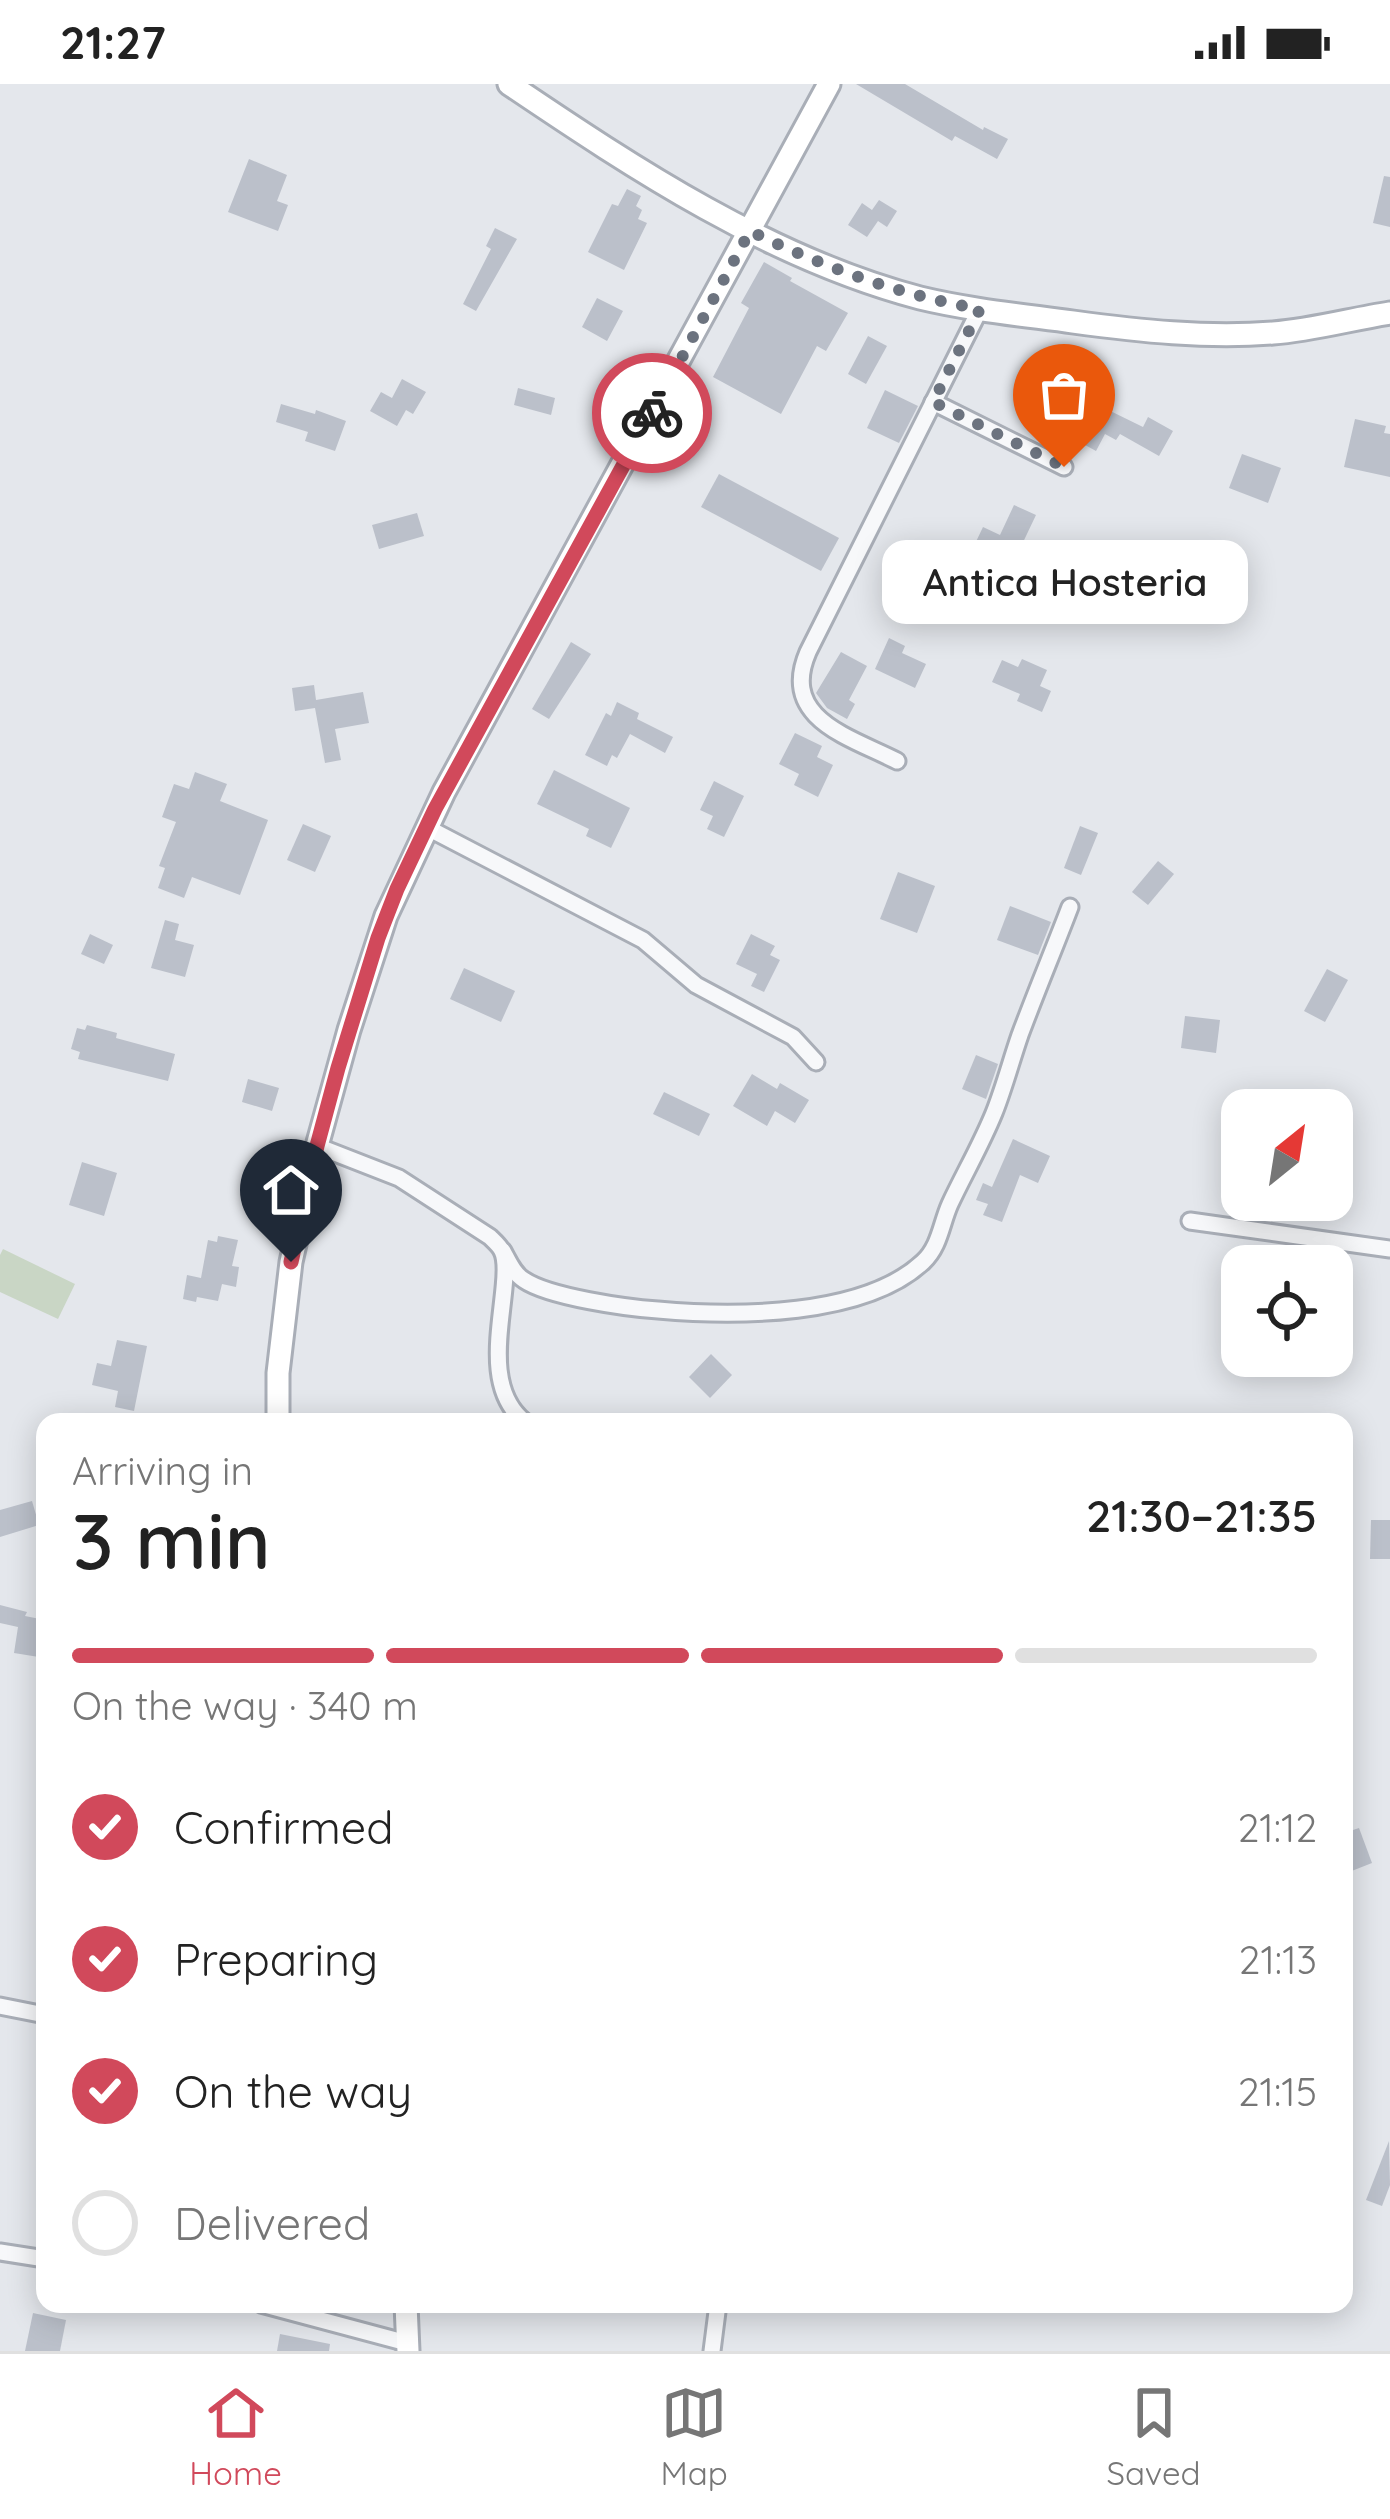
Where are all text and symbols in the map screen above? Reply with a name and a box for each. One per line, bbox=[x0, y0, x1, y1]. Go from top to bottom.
text: 21:27 bbox=[60, 14, 166, 70]
pin bbox=[1013, 344, 1115, 467]
courier bbox=[592, 353, 712, 473]
icon: bag bbox=[1031, 362, 1097, 428]
icon: bike bbox=[619, 380, 685, 446]
callout: Antica Hosteria bbox=[881, 539, 1247, 623]
text: Antica Hosteria bbox=[922, 557, 1208, 606]
north arrow bbox=[1221, 1089, 1353, 1221]
map controls bbox=[1221, 1089, 1353, 1377]
pin bbox=[240, 1139, 342, 1262]
icon: home bbox=[258, 1157, 324, 1223]
button: locate bbox=[1221, 1245, 1353, 1377]
text: Arriving in bbox=[72, 1446, 253, 1495]
text: 21:30–21:35 bbox=[1086, 1487, 1317, 1543]
text: 3 min bbox=[72, 1491, 271, 1589]
text: On the way · 340 m bbox=[72, 1681, 418, 1730]
icon: check bbox=[72, 1794, 138, 1860]
text: Confirmed bbox=[174, 1799, 393, 1855]
text: 21:12 bbox=[1238, 1803, 1317, 1852]
icon: check bbox=[72, 1926, 138, 1992]
text: Preparing bbox=[174, 1931, 378, 1987]
text: 21:13 bbox=[1239, 1935, 1317, 1984]
icon: check bbox=[72, 2058, 138, 2124]
text: On the way bbox=[174, 2063, 412, 2119]
text: 21:15 bbox=[1238, 2067, 1317, 2116]
text: Delivered bbox=[174, 2195, 370, 2251]
tab: Home bbox=[189, 2380, 282, 2493]
tab: Map bbox=[661, 2380, 728, 2493]
tab: Saved bbox=[1107, 2380, 1201, 2493]

